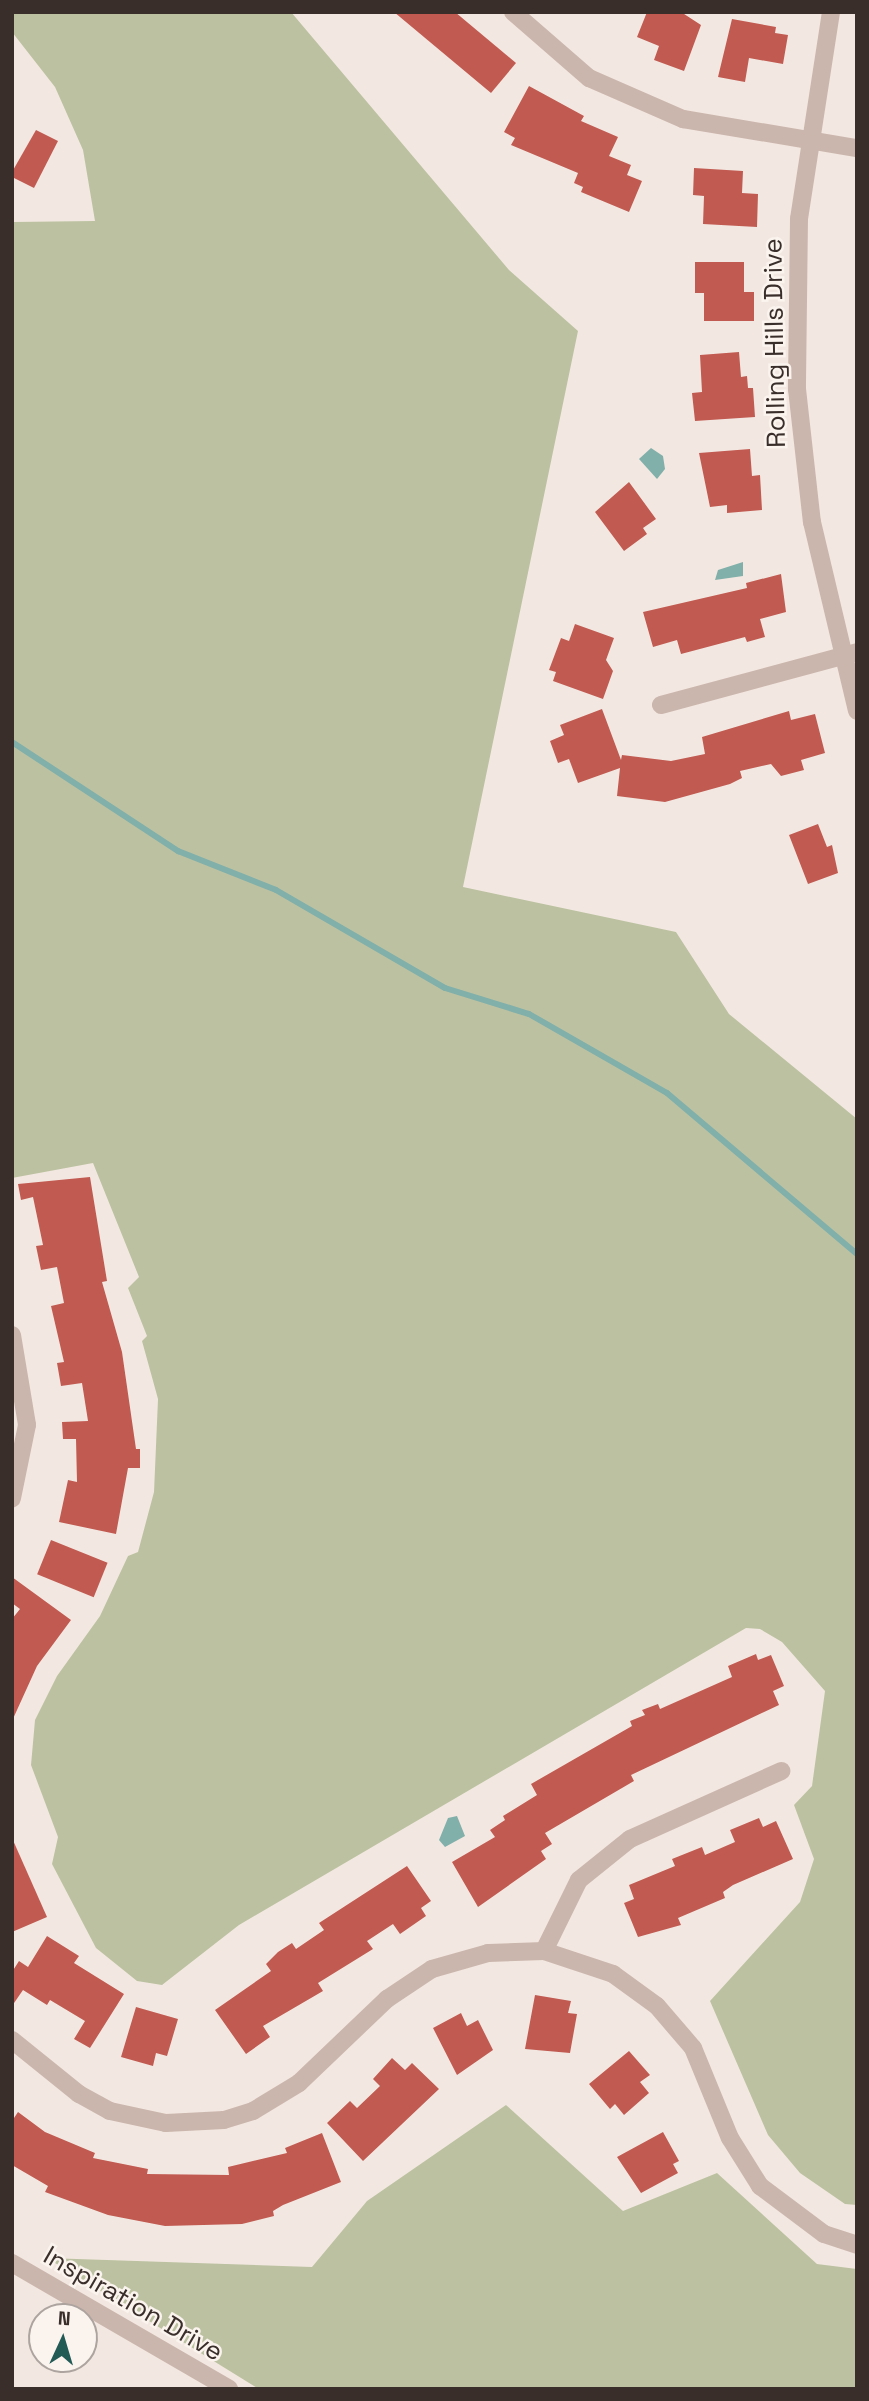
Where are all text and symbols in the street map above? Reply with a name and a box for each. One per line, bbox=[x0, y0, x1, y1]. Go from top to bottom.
street label: Rolling Hills Drive bbox=[758, 238, 792, 448]
street label: Inspiration Drive bbox=[38, 2240, 228, 2368]
north arrow bbox=[28, 2303, 98, 2373]
text: N bbox=[57, 2306, 72, 2331]

